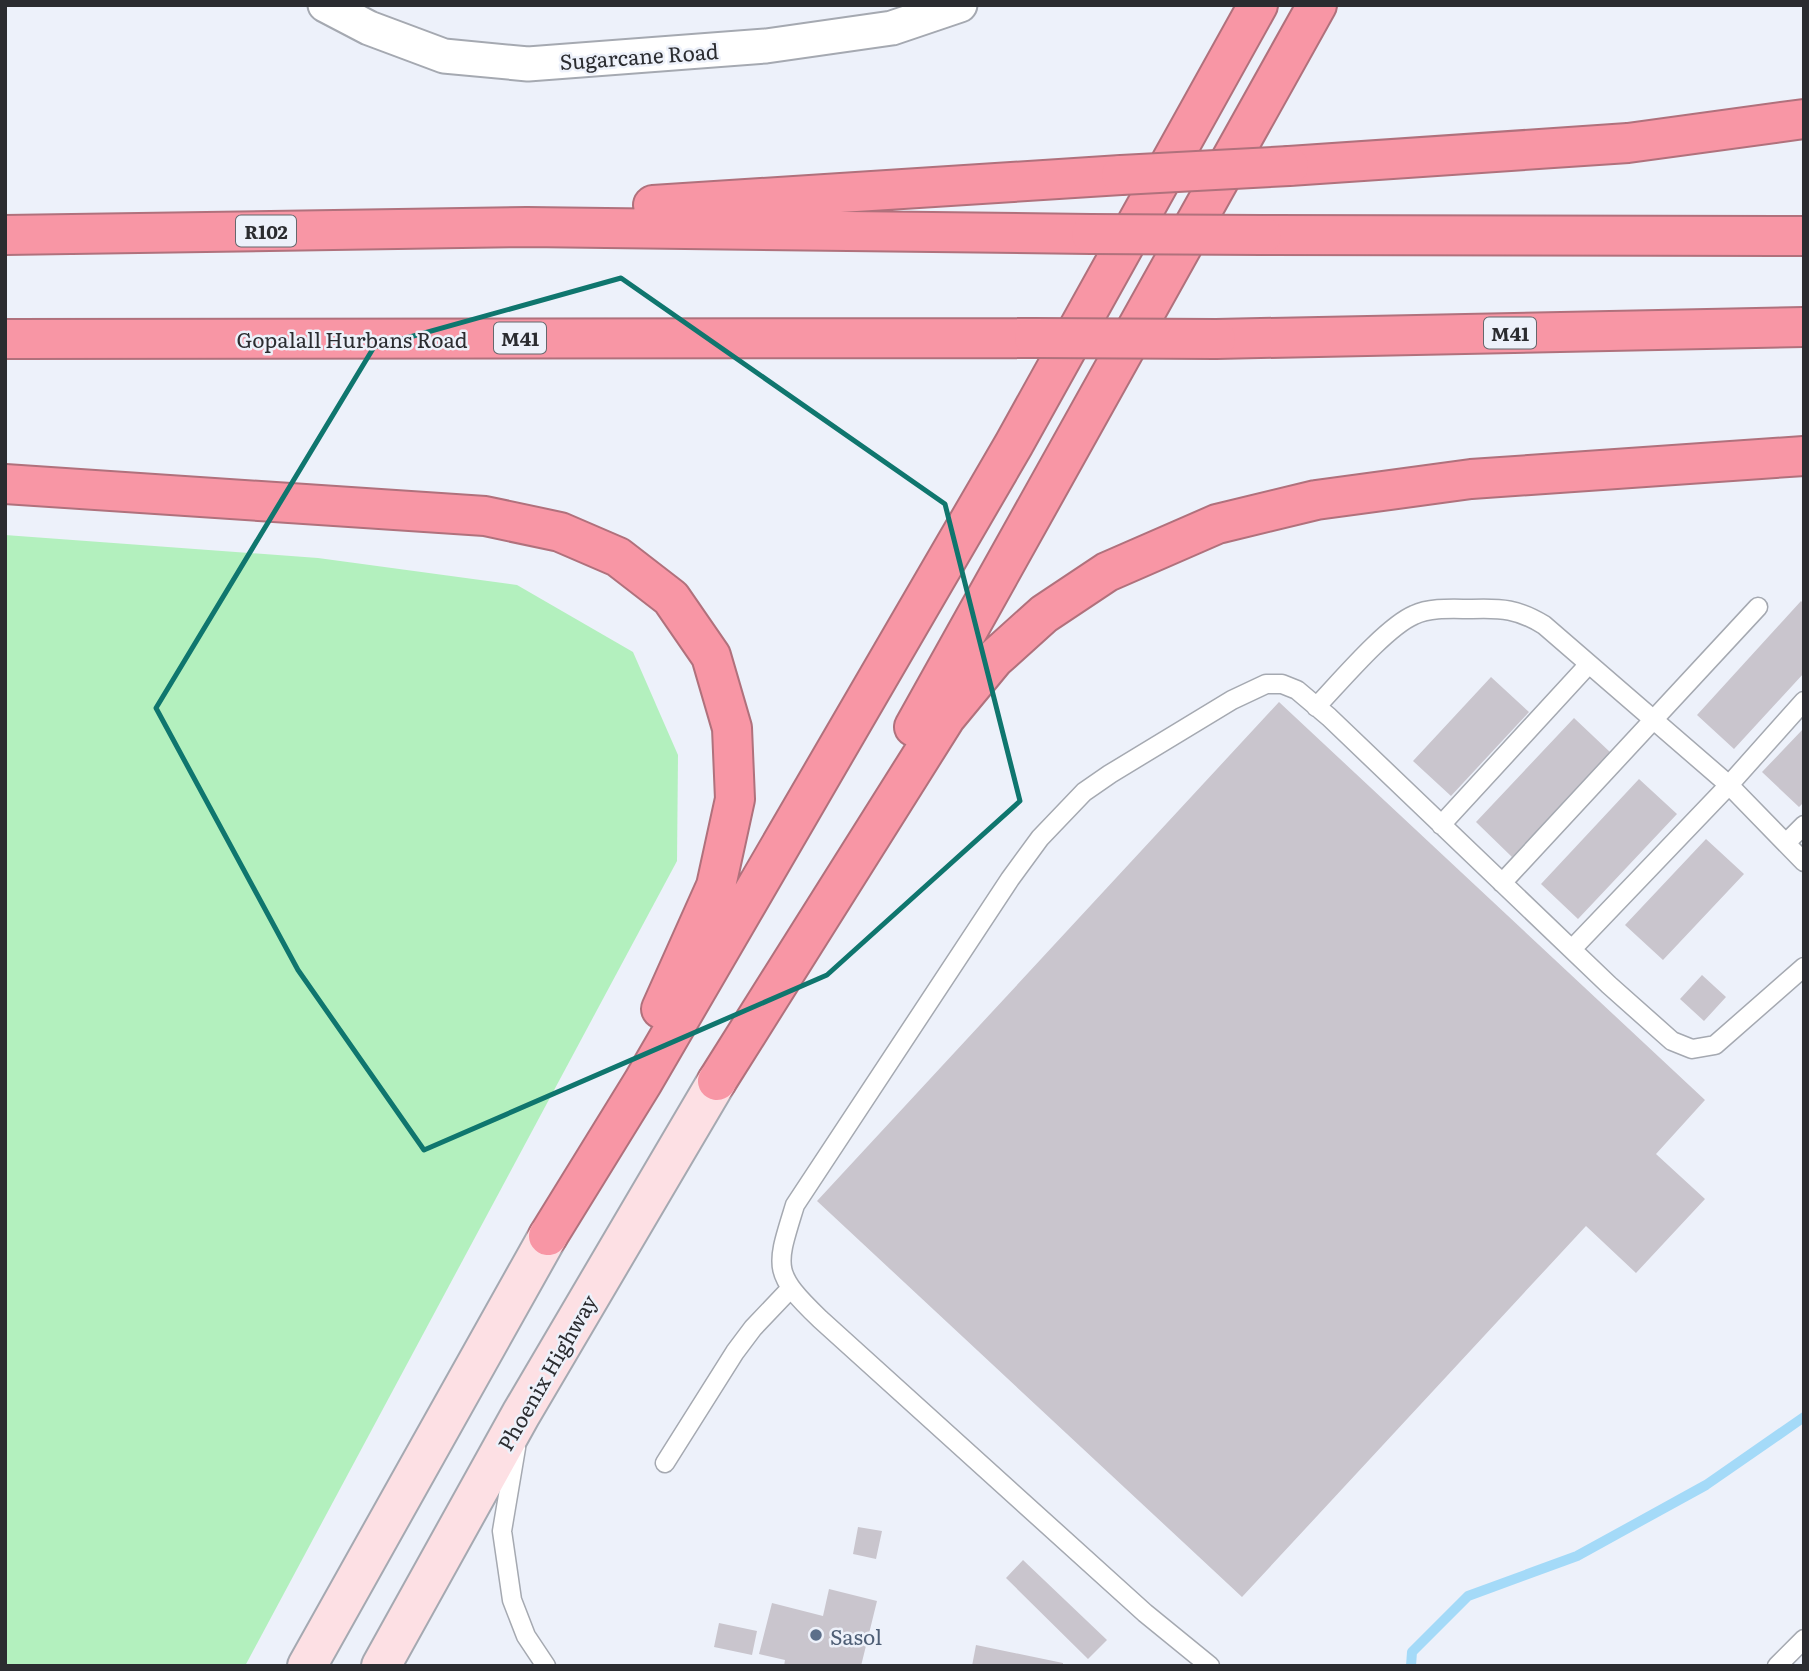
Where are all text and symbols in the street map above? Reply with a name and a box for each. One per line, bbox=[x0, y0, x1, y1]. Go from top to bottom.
street label: Sugarcane Road bbox=[558, 34, 720, 76]
road number: R102 bbox=[236, 216, 296, 246]
road number: M41 bbox=[1484, 318, 1536, 348]
road number: M41 bbox=[494, 322, 546, 354]
street label: Gopalall Hurbans Road bbox=[237, 323, 468, 354]
street label: Phoenix Highway bbox=[489, 1287, 604, 1456]
place label: Sasol bbox=[830, 1620, 882, 1651]
marker: Sasol bbox=[808, 1627, 824, 1643]

